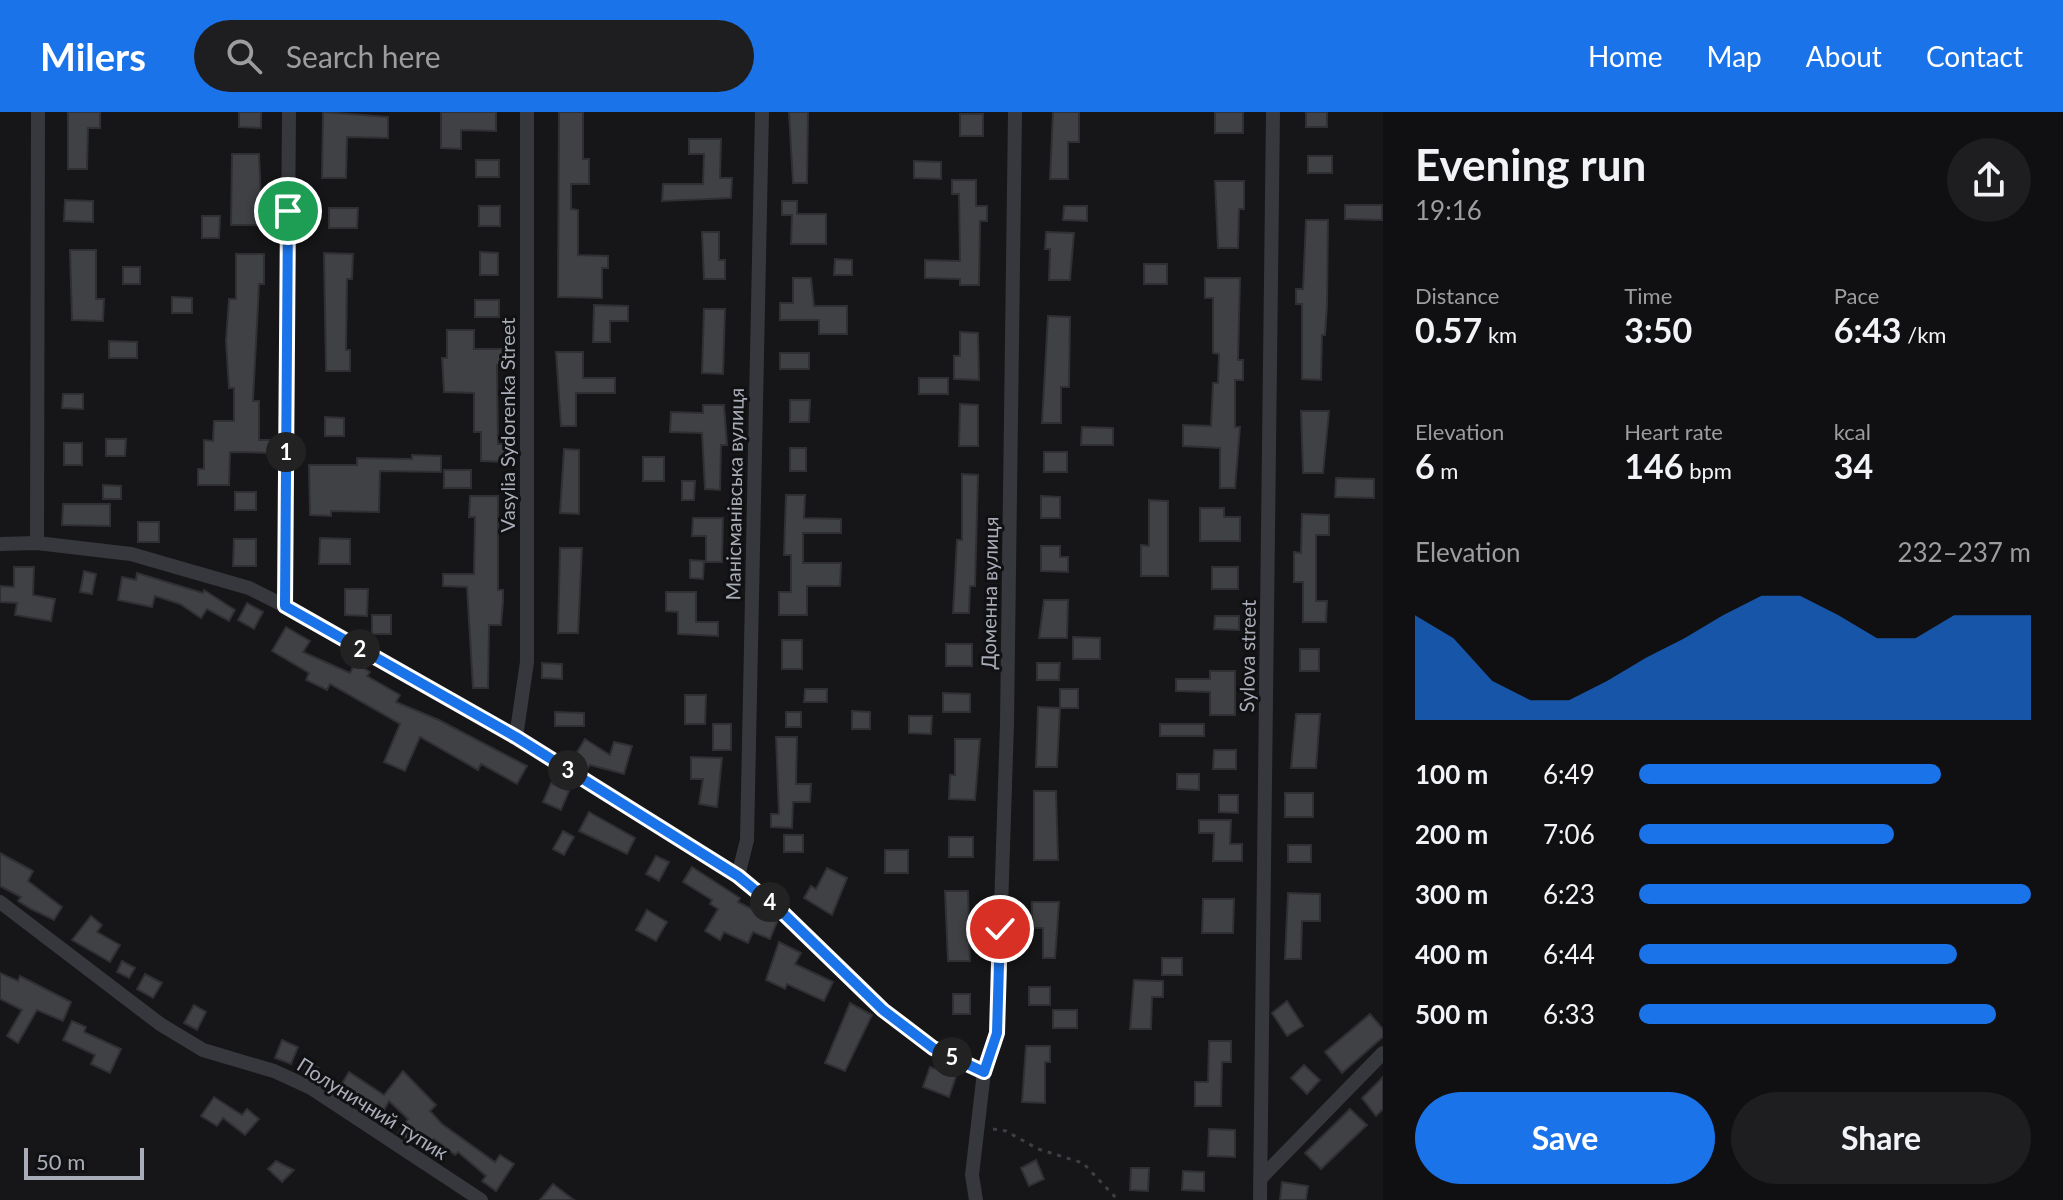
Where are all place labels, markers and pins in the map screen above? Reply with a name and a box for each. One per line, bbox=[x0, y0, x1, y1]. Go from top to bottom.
pin bbox=[254, 177, 322, 245]
pin: 1 bbox=[266, 432, 306, 472]
pin: 2 bbox=[340, 629, 380, 669]
pin: 3 bbox=[548, 750, 588, 790]
pin: 4 bbox=[750, 882, 790, 922]
pin bbox=[966, 895, 1034, 963]
pin: 5 bbox=[932, 1037, 972, 1077]

